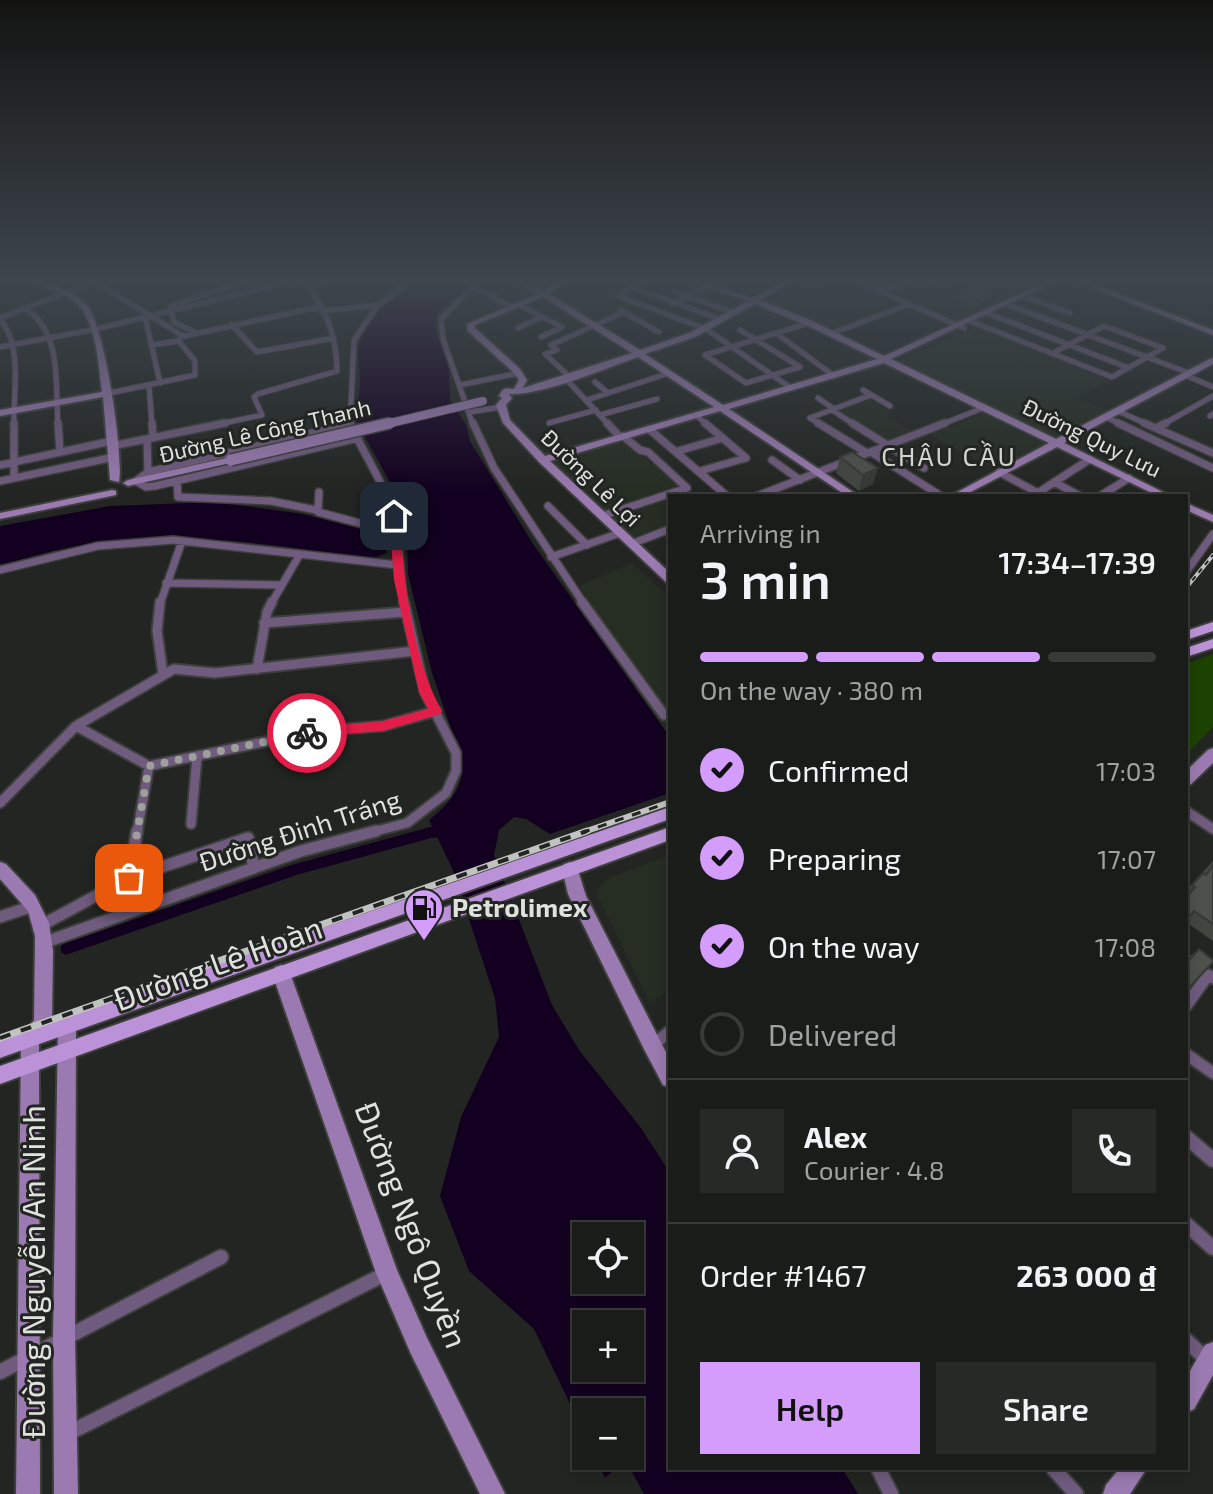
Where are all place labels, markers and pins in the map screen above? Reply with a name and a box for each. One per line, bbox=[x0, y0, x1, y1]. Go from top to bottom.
pin bbox=[360, 482, 428, 550]
pin bbox=[95, 844, 163, 912]
fuel station icon: Petrolimex bbox=[403, 887, 445, 942]
place label: Petrolimex bbox=[452, 891, 588, 922]

